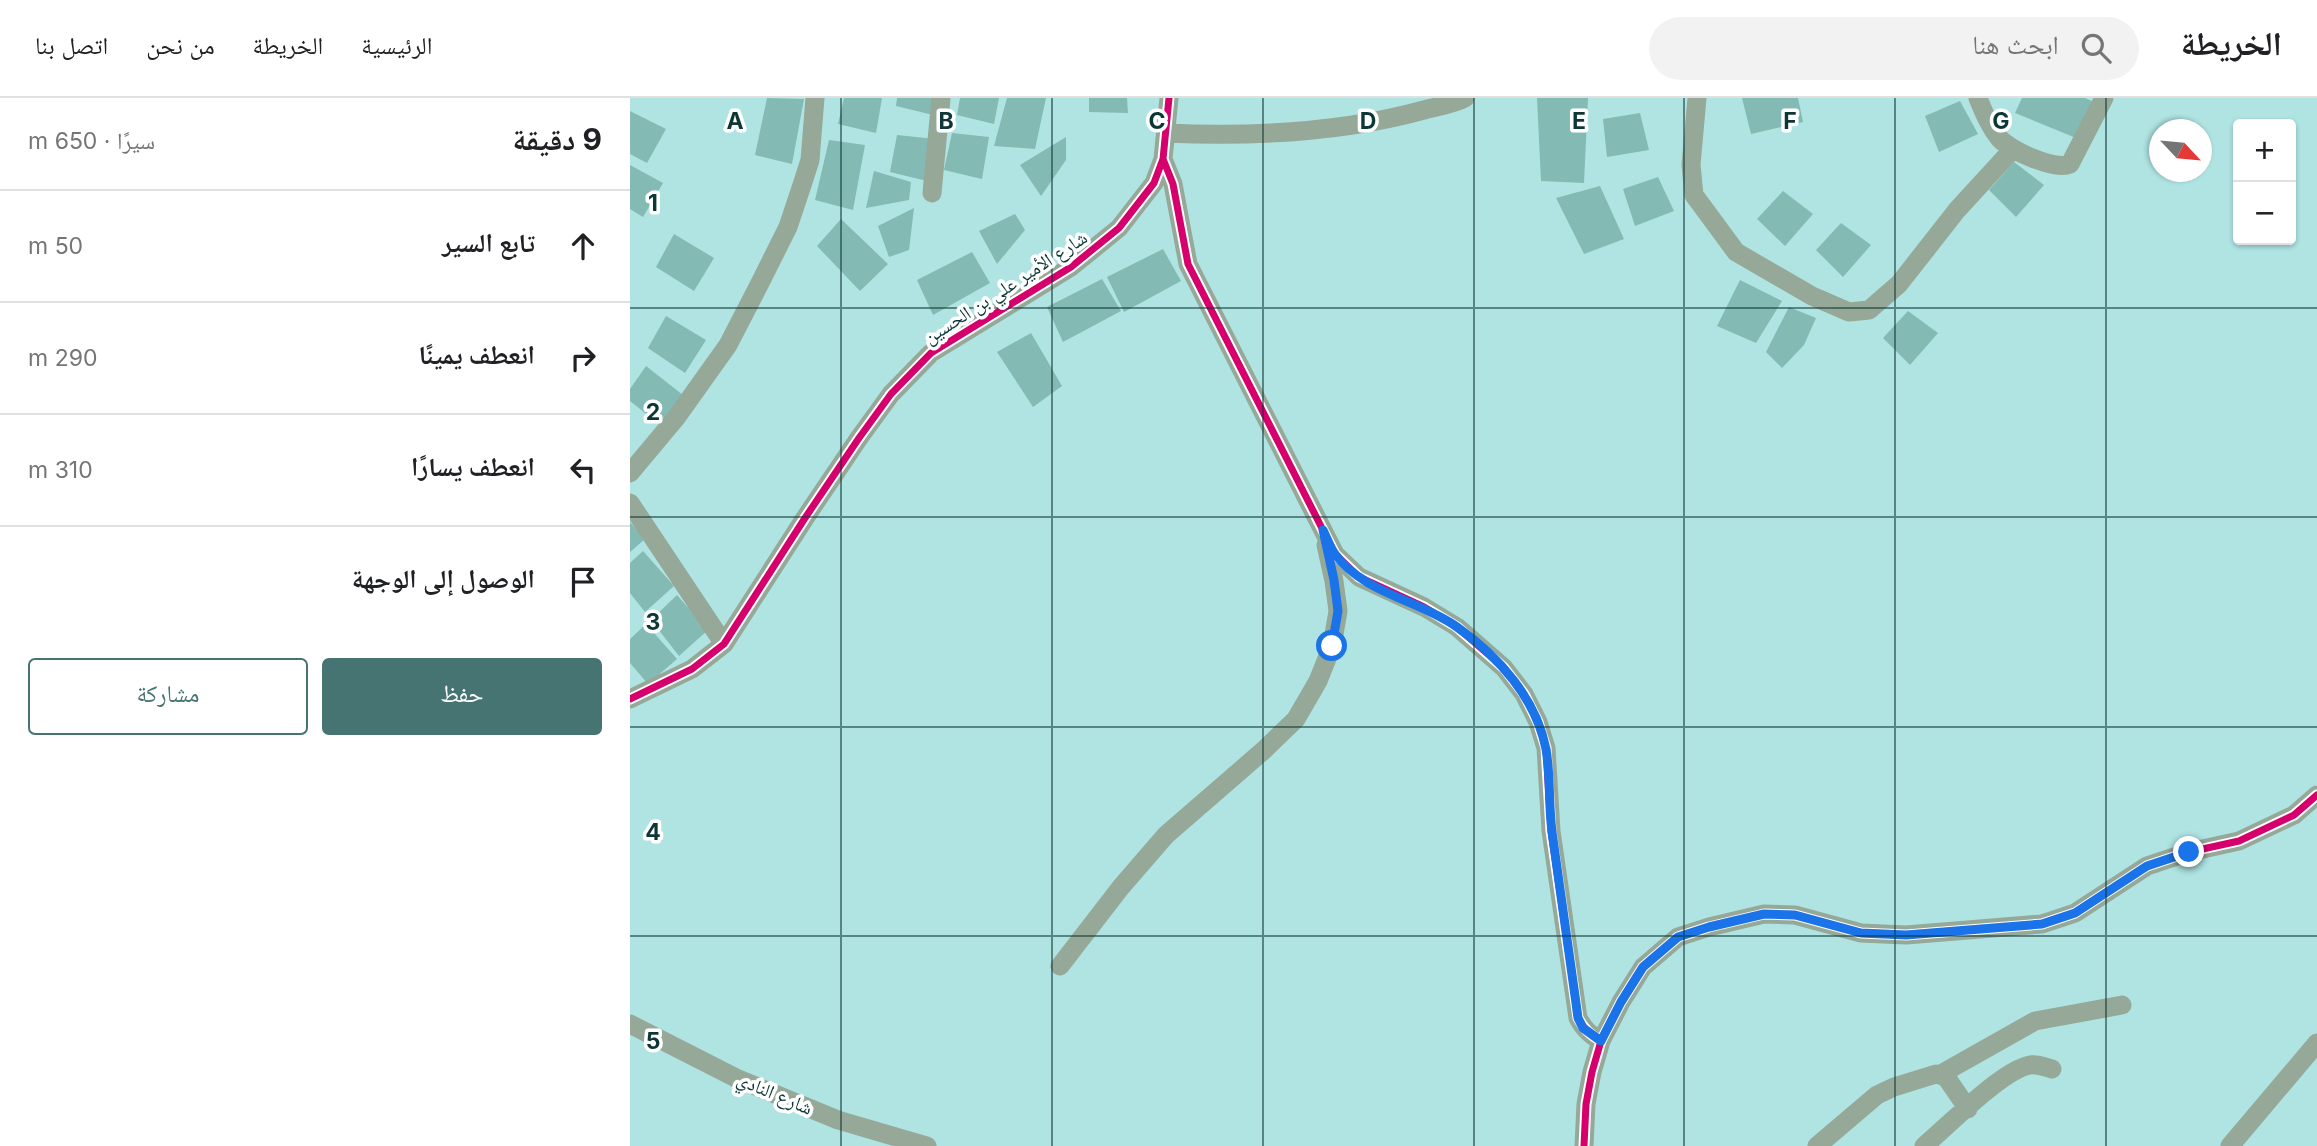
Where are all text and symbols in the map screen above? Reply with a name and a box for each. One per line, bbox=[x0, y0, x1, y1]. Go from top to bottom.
search box bbox=[1649, 17, 2139, 80]
text: الخريطة bbox=[2181, 23, 2282, 63]
text: ابحث هنا bbox=[1972, 29, 2059, 60]
icon: search bbox=[2077, 29, 2115, 67]
text: اتصل بنا bbox=[35, 31, 108, 60]
text: من نحن bbox=[146, 31, 215, 60]
text: الخريطة bbox=[253, 31, 323, 60]
text: الرئيسية bbox=[361, 31, 432, 60]
text: A bbox=[726, 107, 744, 135]
text: B bbox=[938, 107, 954, 135]
text: C bbox=[1148, 107, 1166, 135]
text: D bbox=[1360, 107, 1376, 135]
text: E bbox=[1572, 107, 1586, 135]
text: F bbox=[1783, 107, 1797, 135]
text: G bbox=[1992, 107, 2010, 135]
north arrow bbox=[2149, 119, 2212, 182]
map controls bbox=[2233, 119, 2296, 245]
button: + bbox=[2233, 119, 2296, 182]
text: 9 دقيقة bbox=[512, 121, 602, 157]
text: سيرًا · 650 m bbox=[28, 127, 155, 155]
button: − bbox=[2233, 182, 2296, 245]
text: 1 bbox=[648, 189, 658, 217]
street label: شارع الأمير علي بن الحسين bbox=[919, 226, 1093, 352]
text: تابع السير bbox=[442, 227, 535, 258]
icon: ahead bbox=[564, 227, 602, 265]
text: 50 m bbox=[28, 232, 83, 260]
text: انعطف يمينًا bbox=[419, 339, 535, 370]
icon: right bbox=[564, 339, 602, 377]
text: 290 m bbox=[28, 344, 97, 372]
text: 2 bbox=[646, 398, 660, 426]
text: انعطف يسارًا bbox=[411, 451, 535, 482]
icon: left bbox=[564, 451, 602, 489]
text: 310 m bbox=[28, 456, 93, 484]
text: الوصول إلى الوجهة bbox=[352, 563, 535, 594]
icon: arrive bbox=[564, 563, 602, 601]
text: 3 bbox=[646, 608, 660, 636]
route start bbox=[1316, 630, 1347, 661]
button: مشاركة bbox=[28, 658, 308, 735]
button: حفظ bbox=[322, 658, 602, 735]
text: 4 bbox=[645, 818, 661, 846]
route end bbox=[2173, 836, 2204, 867]
text: 5 bbox=[646, 1027, 660, 1055]
street label: شارع النادي bbox=[732, 1067, 816, 1123]

